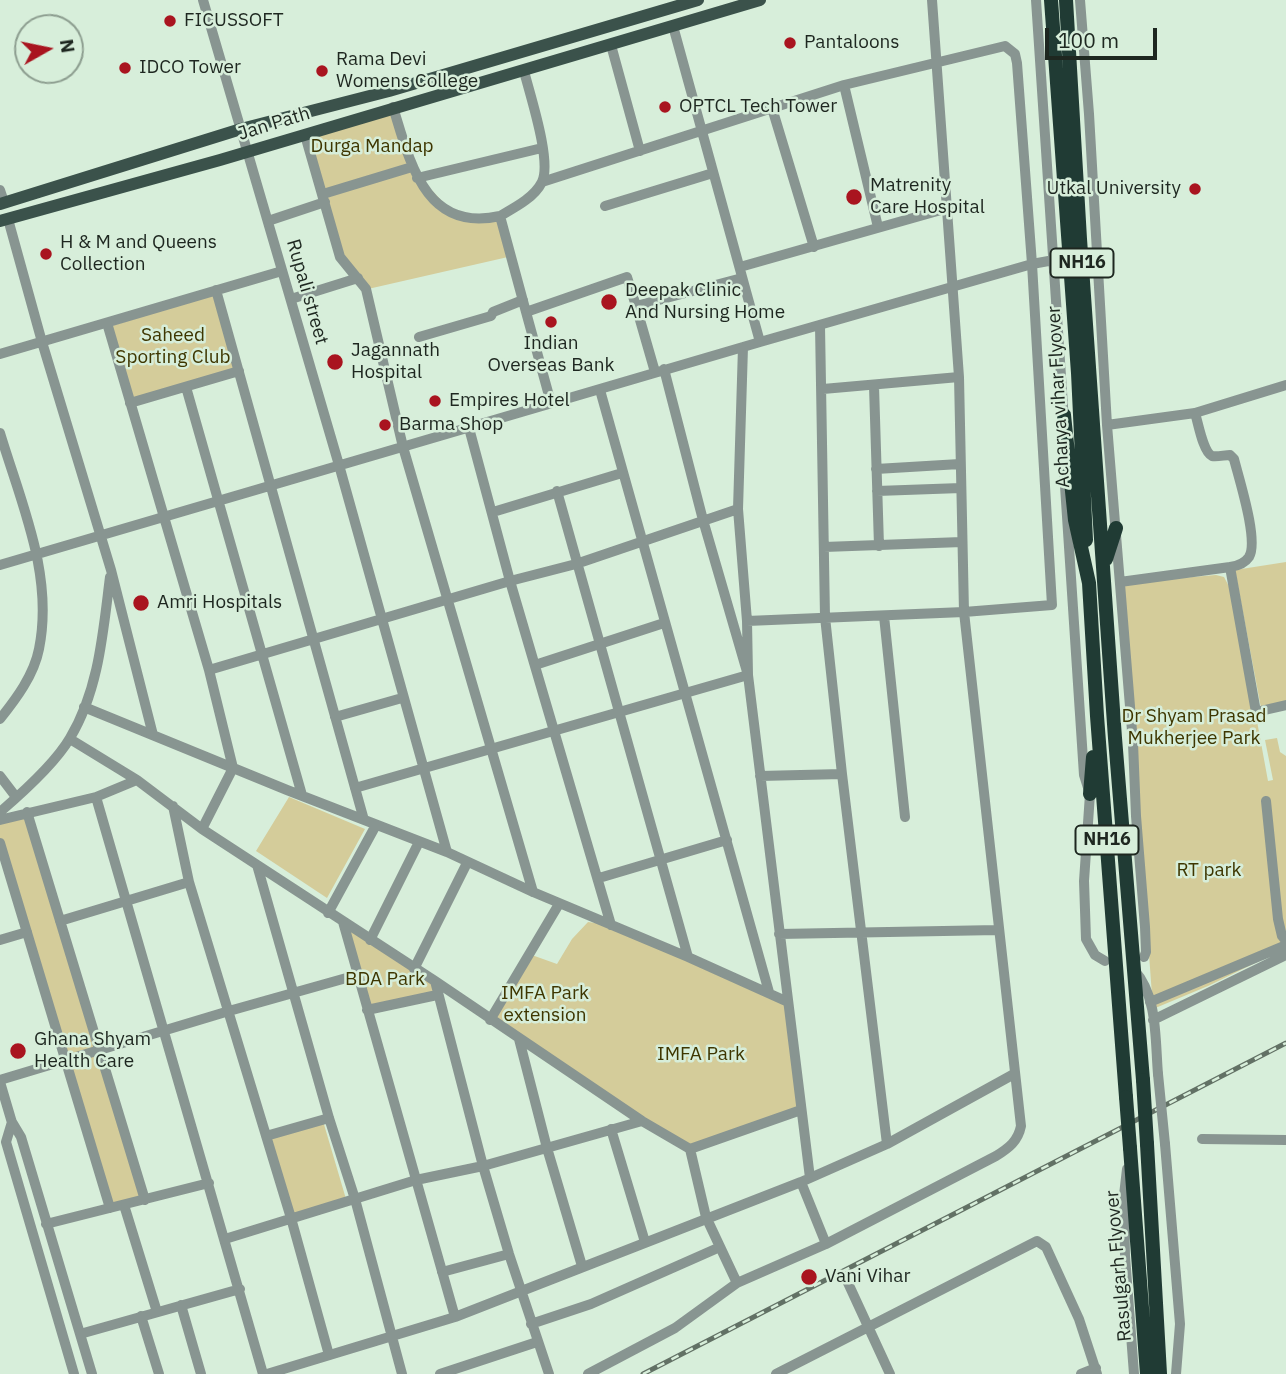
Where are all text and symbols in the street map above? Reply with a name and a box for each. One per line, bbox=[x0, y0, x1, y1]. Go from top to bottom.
place label: FICUSSOFT bbox=[184, 10, 284, 32]
marker: FICUSSOFT bbox=[162, 13, 178, 29]
north arrow bbox=[14, 14, 84, 84]
scale bar bbox=[1048, 14, 1160, 58]
text: 100 m bbox=[1058, 26, 1119, 54]
place label: Pantaloons bbox=[804, 32, 900, 54]
marker: Pantaloons bbox=[782, 35, 798, 51]
text: N bbox=[55, 37, 81, 55]
place label: Rama Devi Womens College bbox=[336, 49, 478, 93]
place label: IDCO Tower bbox=[139, 57, 241, 79]
marker: IDCO Tower bbox=[117, 60, 133, 76]
marker: Rama Devi Womens College bbox=[314, 63, 330, 79]
place label: OPTCL Tech Tower bbox=[679, 96, 837, 118]
marker: OPTCL Tech Tower bbox=[657, 99, 673, 115]
street label: Jan Path bbox=[235, 102, 313, 146]
park label: Durga Mandap bbox=[310, 136, 434, 158]
place label: Matrenity Care Hospital bbox=[870, 175, 985, 219]
place label: Utkal University bbox=[1047, 178, 1181, 200]
marker: Utkal University bbox=[1187, 181, 1203, 197]
marker: Matrenity Care Hospital bbox=[844, 187, 864, 207]
place label: H & M and Queens Collection bbox=[60, 232, 217, 276]
street label: Rupali street bbox=[281, 237, 333, 347]
marker: H & M and Queens Collection bbox=[38, 246, 54, 262]
road number: NH16 bbox=[1050, 248, 1114, 278]
place label: Deepak Clinic And Nursing Home bbox=[625, 280, 785, 324]
marker: Deepak Clinic And Nursing Home bbox=[599, 292, 619, 312]
street label: Acharya vihar Flyover bbox=[1043, 305, 1075, 489]
marker: Indian Overseas Bank bbox=[543, 314, 559, 330]
park label: Saheed Sporting Club bbox=[115, 325, 231, 369]
place label: Indian Overseas Bank bbox=[488, 333, 614, 377]
place label: Jagannath Hospital bbox=[351, 340, 440, 384]
marker: Jagannath Hospital bbox=[325, 352, 345, 372]
place label: Empires Hotel bbox=[449, 390, 570, 412]
marker: Empires Hotel bbox=[427, 393, 443, 409]
place label: Barma Shop bbox=[399, 414, 503, 436]
marker: Barma Shop bbox=[377, 417, 393, 433]
place label: Amri Hospitals bbox=[157, 592, 282, 614]
marker: Amri Hospitals bbox=[131, 593, 151, 613]
park label: Dr Shyam Prasad Mukherjee Park bbox=[1121, 706, 1267, 750]
road number: NH16 bbox=[1076, 826, 1138, 854]
park label: RT park bbox=[1176, 860, 1242, 882]
park label: BDA Park bbox=[345, 969, 425, 991]
park label: IMFA Park extension bbox=[501, 983, 589, 1027]
place label: Ghana Shyam Health Care bbox=[34, 1029, 151, 1073]
marker: Ghana Shyam Health Care bbox=[8, 1041, 28, 1061]
park label: IMFA Park bbox=[657, 1044, 745, 1066]
street label: Rasulgarh Flyover bbox=[1101, 1189, 1137, 1343]
place label: Vani Vihar bbox=[825, 1266, 910, 1288]
marker: Vani Vihar bbox=[799, 1267, 819, 1287]

